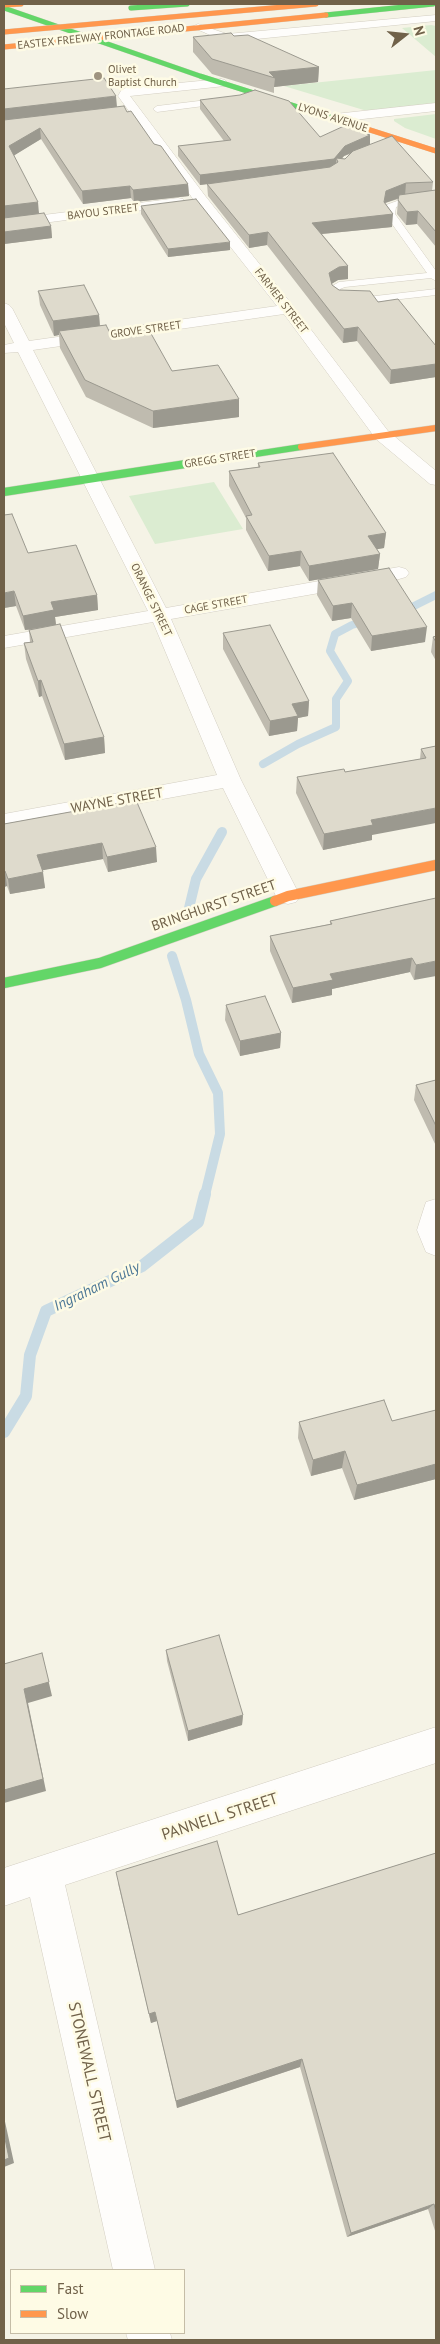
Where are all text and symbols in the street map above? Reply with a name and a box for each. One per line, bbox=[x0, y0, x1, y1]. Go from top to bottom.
north arrow bbox=[380, 10, 430, 60]
street label: EASTEX FREEWAY FRONTAGE ROAD bbox=[17, 22, 185, 52]
text: N bbox=[409, 24, 429, 38]
place label: Olivet Baptist Church bbox=[108, 63, 177, 89]
marker: Olivet Baptist Church bbox=[92, 70, 104, 82]
street label: LYONS AVENUE bbox=[296, 101, 370, 135]
street label: BAYOU STREET bbox=[67, 201, 139, 223]
street label: FARMER STREET bbox=[251, 266, 311, 336]
street label: GROVE STREET bbox=[110, 318, 182, 342]
street label: GREGG STREET bbox=[183, 447, 257, 471]
street label: ORANGE STREET bbox=[128, 561, 174, 639]
street label: CAGE STREET bbox=[183, 593, 249, 617]
street label: WAYNE STREET bbox=[70, 785, 164, 817]
street label: BRINGHURST STREET bbox=[149, 877, 279, 935]
water label: Ingraham Gully bbox=[51, 1258, 143, 1316]
street label: PANNELL STREET bbox=[159, 1789, 281, 1845]
street label: STONEWALL STREET bbox=[64, 2000, 114, 2144]
legend bbox=[10, 2269, 185, 2334]
text: Fast bbox=[57, 2279, 84, 2298]
text: Slow bbox=[57, 2304, 88, 2323]

